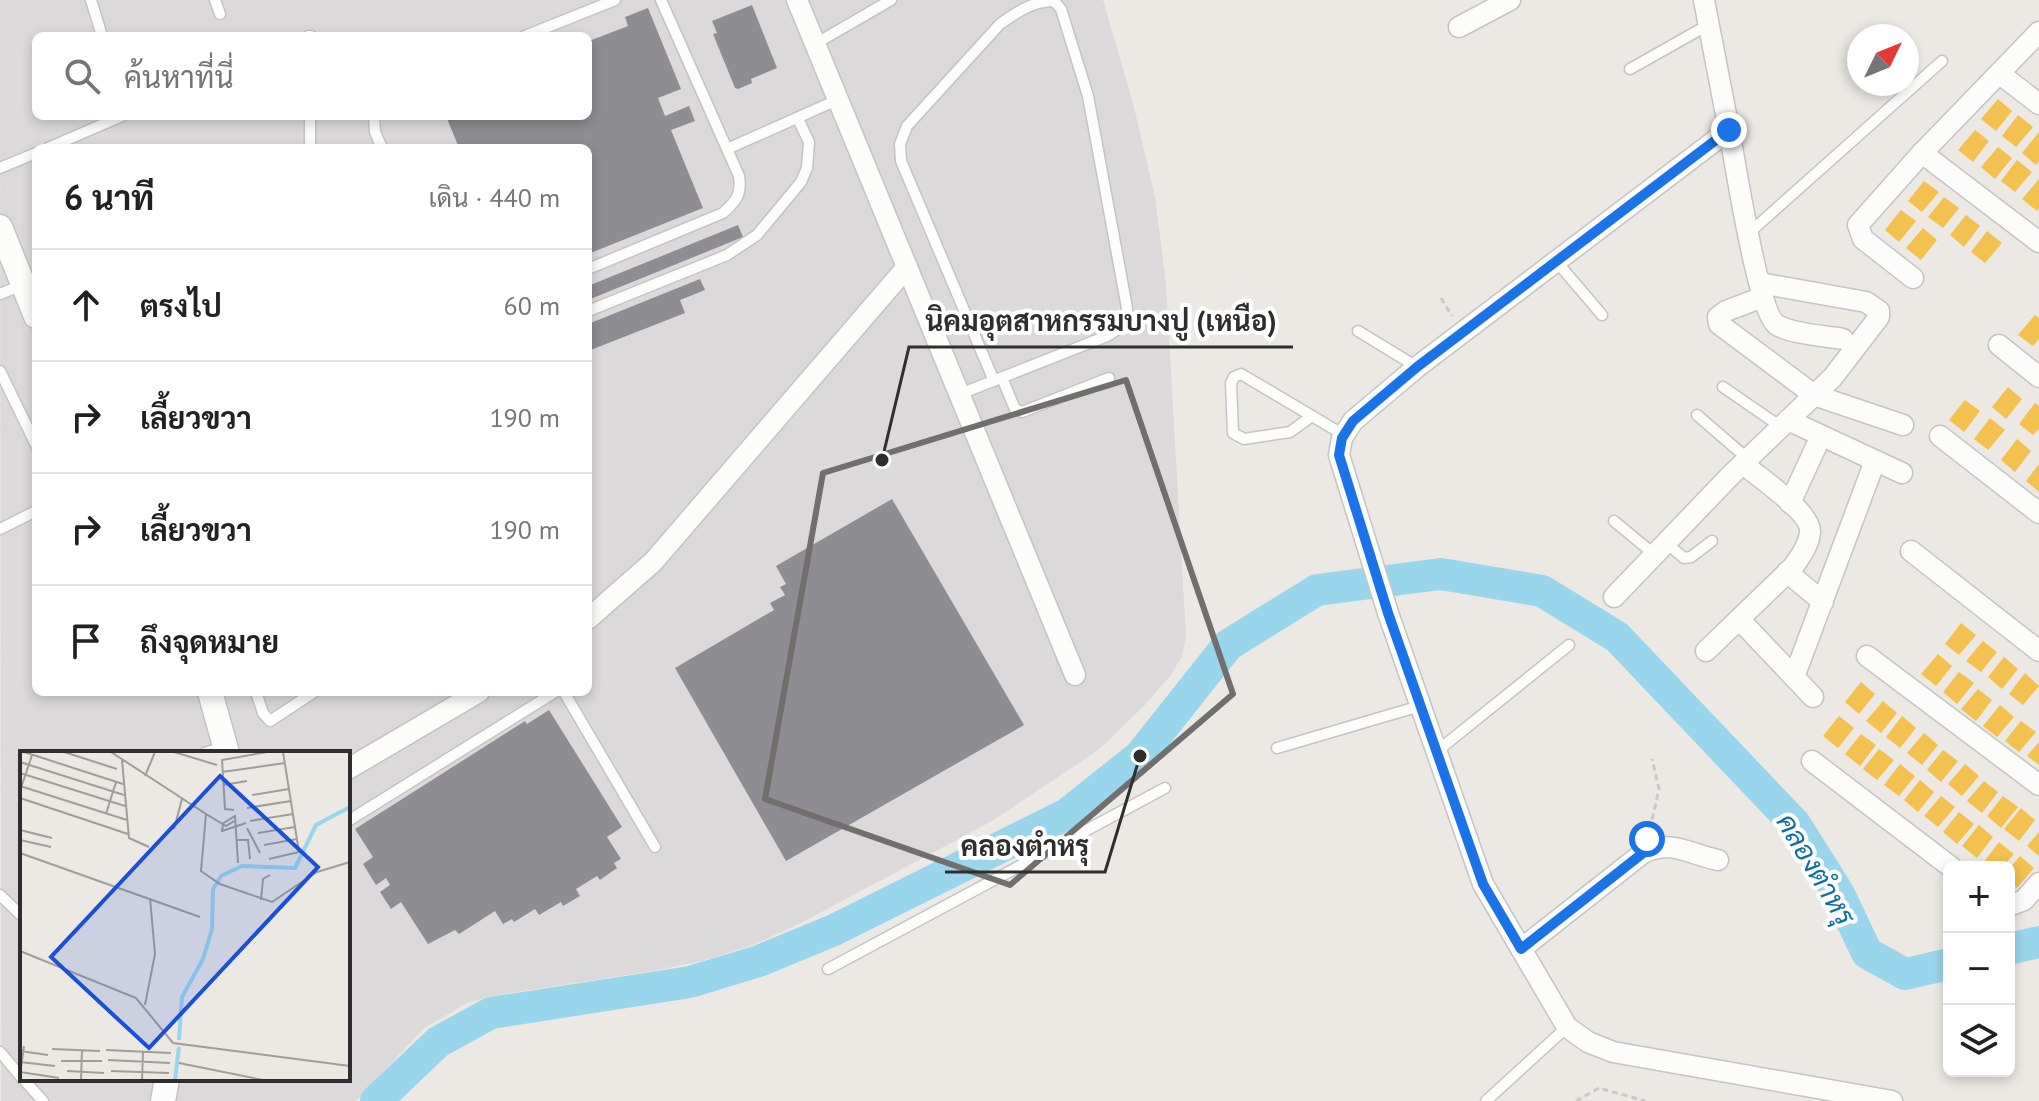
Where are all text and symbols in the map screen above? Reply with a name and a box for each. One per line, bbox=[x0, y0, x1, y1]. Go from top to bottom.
north arrow bbox=[1847, 24, 1919, 96]
search box bbox=[32, 32, 592, 120]
icon: search bbox=[60, 54, 104, 98]
text: ค้นหาที่นี่ bbox=[124, 57, 234, 96]
route end bbox=[1711, 112, 1747, 148]
text: 6 นาที bbox=[64, 175, 154, 219]
text: เดิน · 440 m bbox=[429, 181, 560, 214]
icon: ahead bbox=[64, 283, 108, 327]
text: ตรงไป bbox=[140, 286, 222, 325]
text: 60 m bbox=[504, 289, 560, 322]
callout: นิคมอุตสาหกรรมบางปู (เหนือ) bbox=[909, 295, 1293, 347]
text: นิคมอุตสาหกรรมบางปู (เหนือ) bbox=[925, 302, 1277, 341]
icon: right bbox=[64, 395, 108, 439]
text: เลี้ยวขวา bbox=[140, 398, 252, 437]
text: 190 m bbox=[489, 401, 560, 434]
icon: right bbox=[64, 507, 108, 551]
text: เลี้ยวขวา bbox=[140, 510, 252, 549]
text: 190 m bbox=[489, 513, 560, 546]
icon: arrive bbox=[64, 619, 108, 663]
text: ถึงจุดหมาย bbox=[140, 622, 279, 661]
inset map bbox=[20, 751, 350, 1081]
water label: คลองตำหรุ bbox=[1767, 806, 1865, 934]
callout: คลองตำหรุ bbox=[945, 820, 1105, 872]
route start bbox=[1629, 821, 1665, 857]
text: คลองตำหรุ bbox=[961, 827, 1089, 866]
map controls bbox=[1943, 861, 2015, 1077]
button: + bbox=[1943, 861, 2015, 933]
button: − bbox=[1943, 933, 2015, 1005]
button: layers bbox=[1943, 1005, 2015, 1077]

